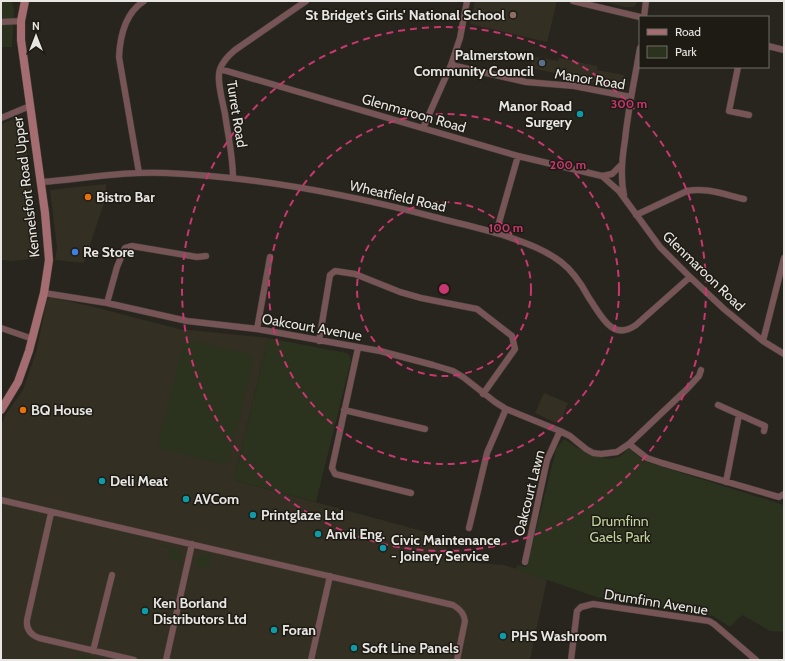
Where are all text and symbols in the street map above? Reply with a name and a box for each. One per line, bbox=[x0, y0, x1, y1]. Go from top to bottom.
place label: St Bridget's Girls' National School bbox=[305, 6, 505, 24]
marker: St Bridget's Girls' National School bbox=[508, 10, 518, 20]
north arrow bbox=[16, 16, 56, 56]
legend bbox=[639, 16, 769, 68]
text: N bbox=[32, 19, 40, 33]
text: Road bbox=[675, 24, 701, 39]
text: Park bbox=[675, 44, 697, 59]
place label: Palmerstown Community Council bbox=[414, 46, 534, 80]
marker: Palmerstown Community Council bbox=[537, 58, 547, 68]
street label: Manor Road bbox=[553, 65, 627, 93]
street label: Turret Road bbox=[223, 79, 251, 149]
street label: Glenmaroon Road bbox=[360, 90, 468, 136]
text: 300 m bbox=[611, 96, 647, 111]
place label: Manor Road Surgery bbox=[499, 97, 572, 131]
marker: Manor Road Surgery bbox=[575, 109, 585, 119]
street label: Kennelsfort Road Upper bbox=[8, 115, 44, 258]
text: 200 m bbox=[550, 157, 586, 172]
street label: Wheatfield Road bbox=[348, 176, 448, 216]
place label: Bistro Bar bbox=[96, 188, 155, 206]
marker: Bistro Bar bbox=[83, 192, 93, 202]
text: 100 m bbox=[489, 220, 523, 235]
street label: Glenmaroon Road bbox=[659, 227, 749, 315]
place label: Re Store bbox=[83, 243, 134, 261]
marker: Re Store bbox=[70, 247, 80, 257]
centre of rings bbox=[437, 282, 451, 296]
street label: Oakcourt Avenue bbox=[261, 309, 363, 345]
place label: BQ House bbox=[31, 401, 92, 419]
marker: BQ House bbox=[18, 405, 28, 415]
street label: Oakcourt Lawn bbox=[510, 448, 548, 538]
place label: Deli Meat bbox=[110, 472, 168, 490]
marker: Deli Meat bbox=[97, 476, 107, 486]
place label: AVCom bbox=[194, 490, 239, 508]
marker: AVCom bbox=[181, 494, 191, 504]
place label: Printglaze Ltd bbox=[261, 506, 344, 524]
marker: Printglaze Ltd bbox=[248, 510, 258, 520]
park label: Drumfinn Gaels Park bbox=[590, 512, 651, 546]
place label: Anvil Eng. bbox=[326, 525, 385, 543]
marker: Anvil Eng. bbox=[313, 529, 323, 539]
place label: Civic Maintenance - Joinery Service bbox=[391, 531, 501, 565]
marker: Civic Maintenance - Joinery Service bbox=[378, 543, 388, 553]
street label: Drumfinn Avenue bbox=[603, 585, 709, 619]
place label: Ken Borland Distributors Ltd bbox=[153, 594, 247, 628]
marker: Ken Borland Distributors Ltd bbox=[140, 606, 150, 616]
place label: Foran bbox=[282, 621, 316, 639]
marker: Foran bbox=[269, 625, 279, 635]
place label: PHS Washroom bbox=[511, 627, 607, 645]
marker: PHS Washroom bbox=[498, 631, 508, 641]
place label: Soft Line Panels bbox=[362, 639, 459, 657]
marker: Soft Line Panels bbox=[349, 643, 359, 653]

